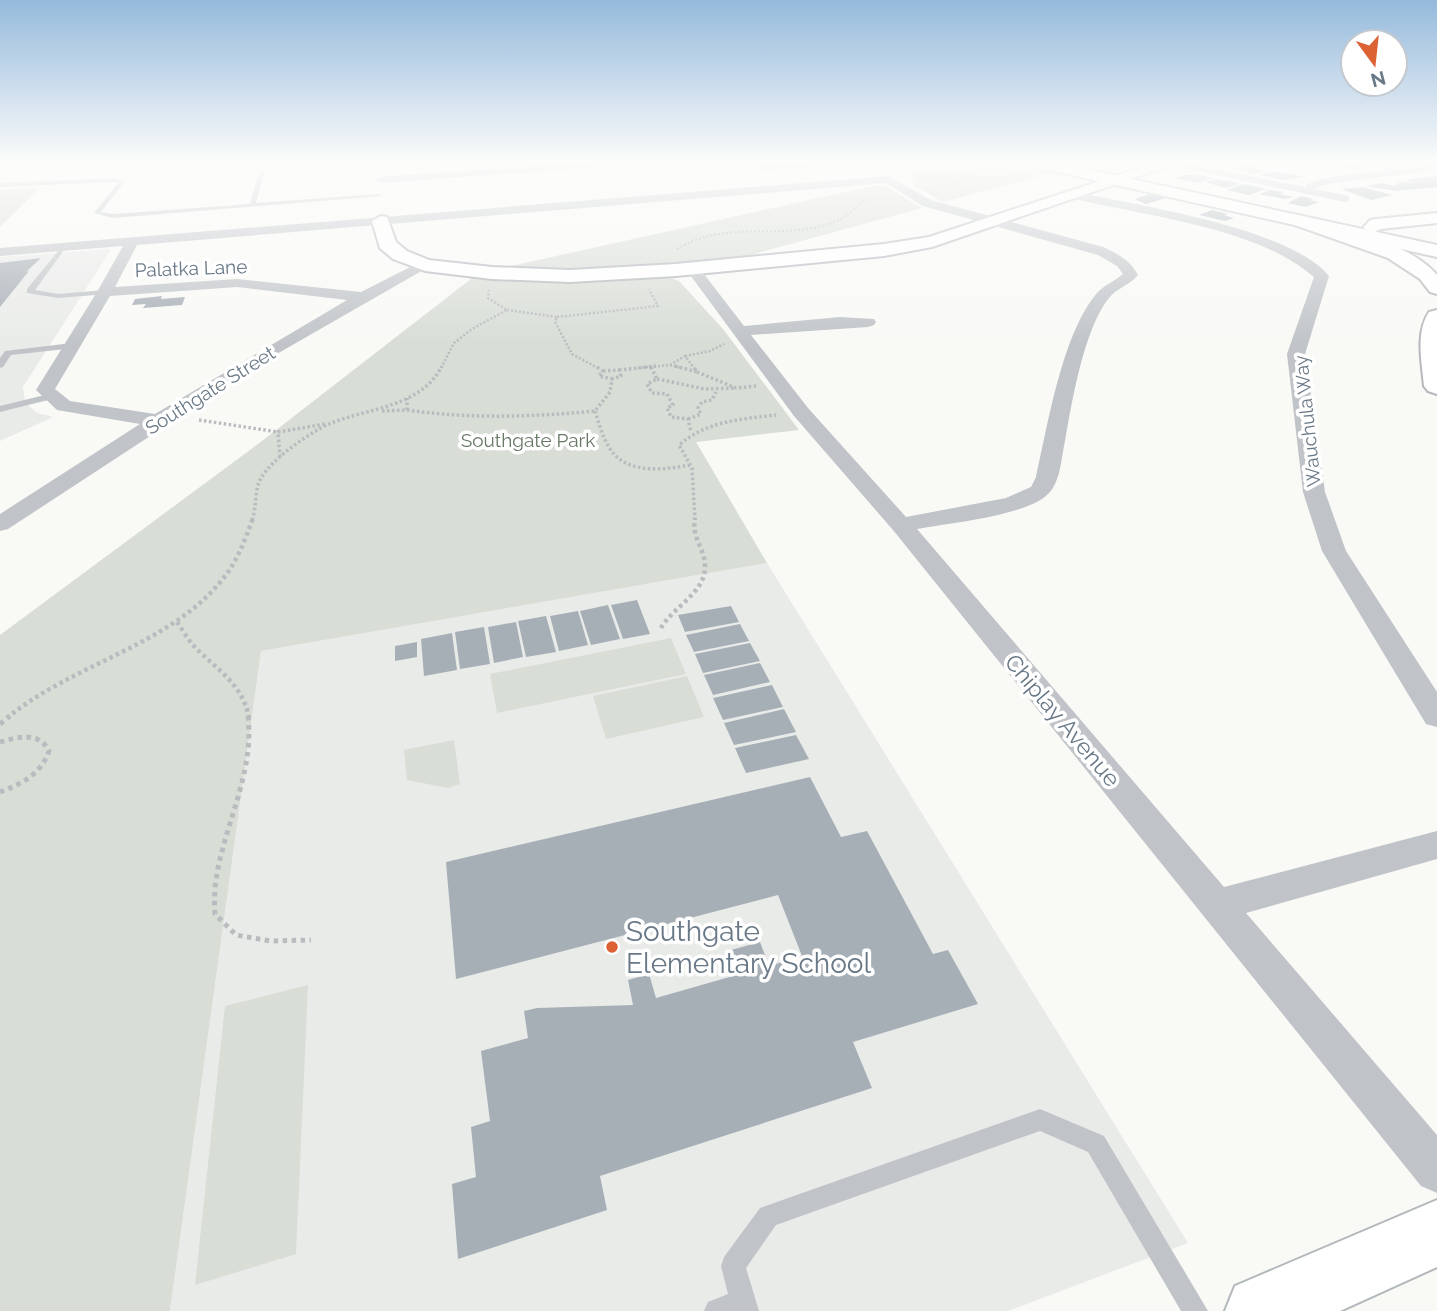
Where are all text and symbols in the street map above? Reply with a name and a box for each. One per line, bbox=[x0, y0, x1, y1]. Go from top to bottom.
north arrow bbox=[1339, 28, 1409, 98]
text: N bbox=[1369, 67, 1388, 92]
street label: Palatka Lane bbox=[134, 255, 248, 281]
street label: Southgate Street bbox=[141, 341, 279, 439]
street label: Wauchula Way bbox=[1289, 354, 1325, 488]
park label: Southgate Park bbox=[461, 429, 595, 451]
street label: Chiplay Avenue bbox=[1000, 648, 1126, 792]
place label: Southgate Elementary School bbox=[626, 915, 871, 980]
marker: Southgate Elementary School bbox=[604, 939, 620, 955]

